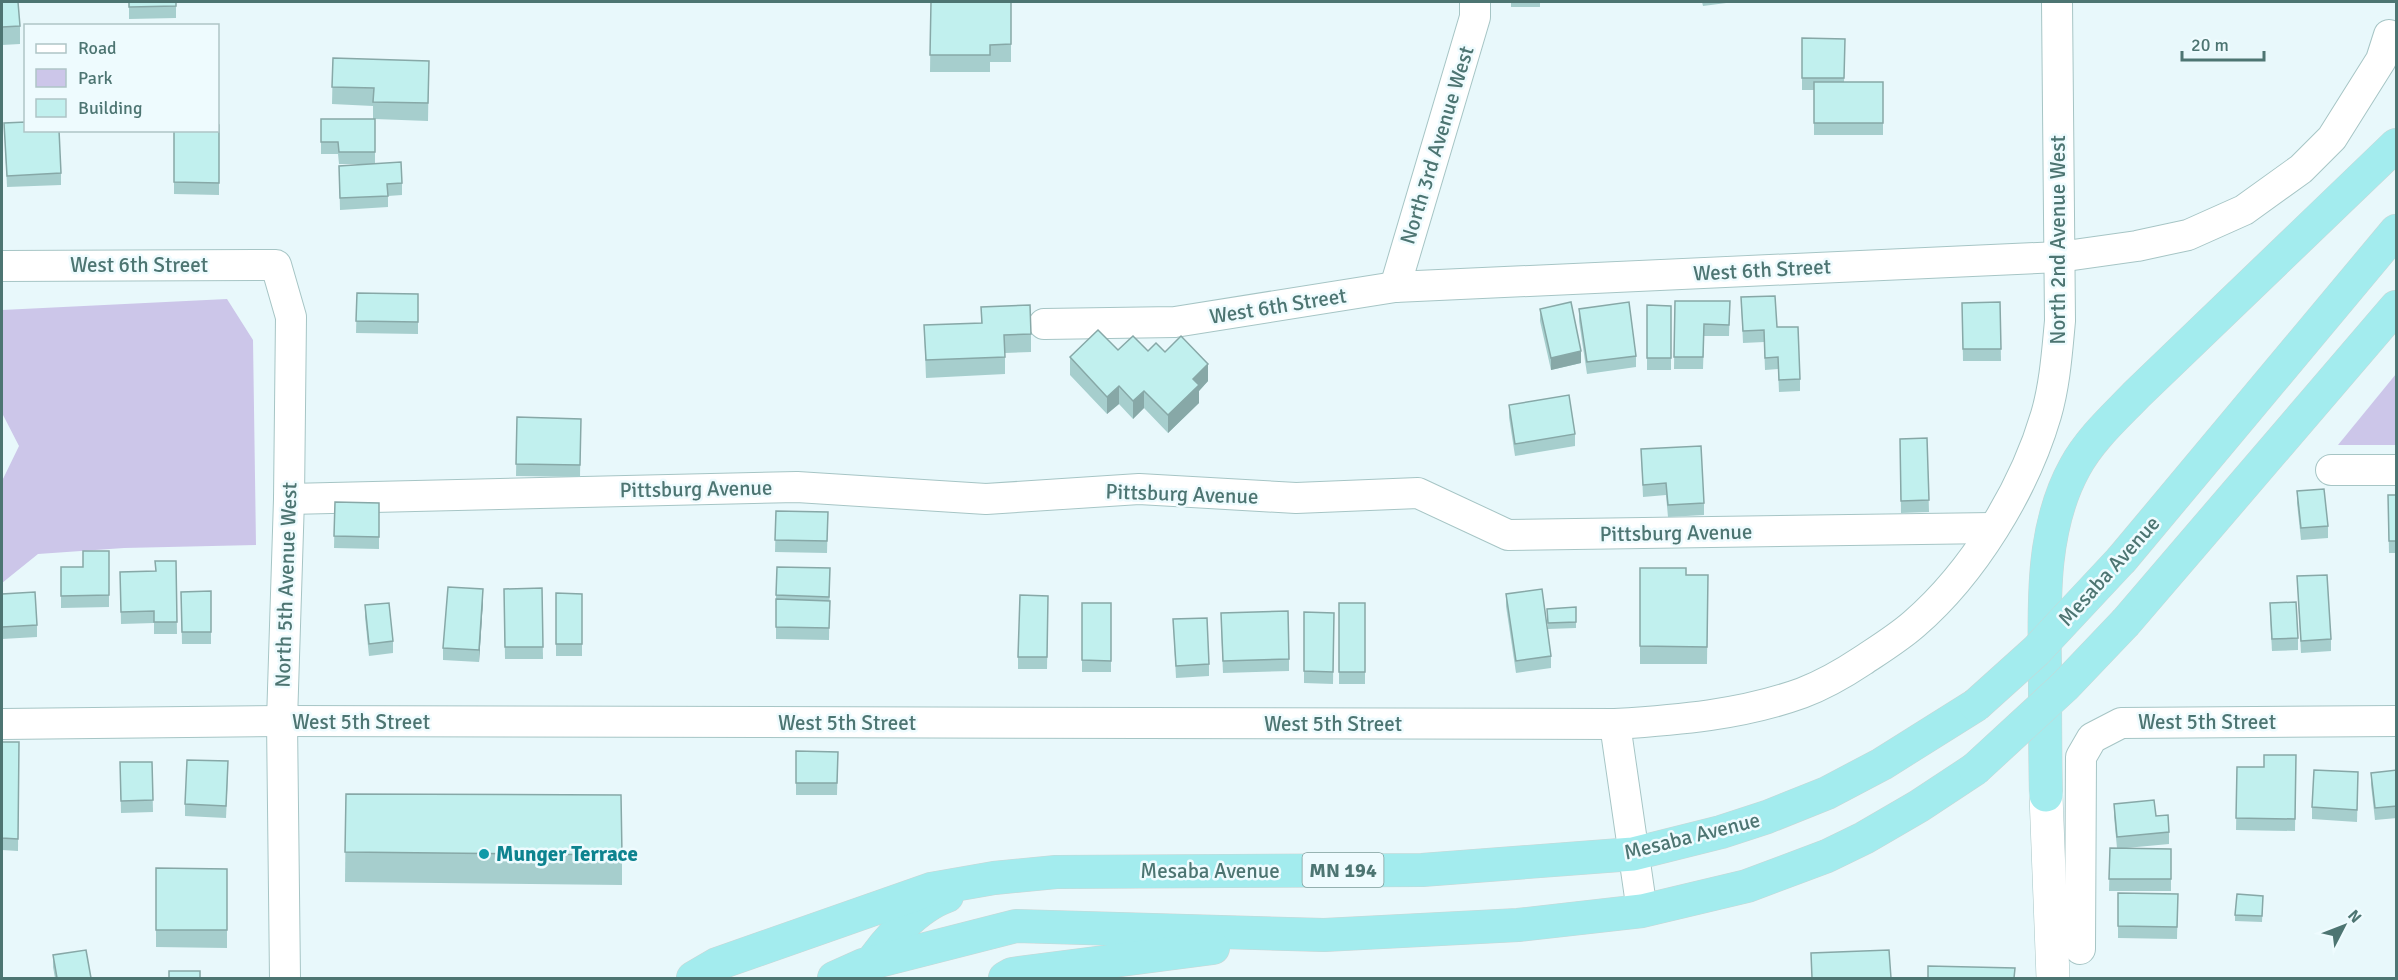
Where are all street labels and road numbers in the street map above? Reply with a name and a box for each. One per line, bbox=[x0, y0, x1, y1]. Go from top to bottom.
street label: North 3rd Avenue West bbox=[1394, 43, 1480, 247]
street label: North 2nd Avenue West bbox=[2045, 135, 2071, 345]
street label: West 6th Street bbox=[70, 252, 208, 278]
street label: West 6th Street bbox=[1692, 253, 1832, 287]
street label: West 6th Street bbox=[1208, 282, 1348, 330]
street label: Pittsburg Avenue bbox=[619, 475, 773, 503]
street label: Pittsburg Avenue bbox=[1105, 478, 1259, 510]
street label: North 5th Avenue West bbox=[269, 482, 303, 688]
street label: Mesaba Avenue bbox=[2053, 511, 2165, 631]
street label: Pittsburg Avenue bbox=[1599, 519, 1753, 547]
street label: West 5th Street bbox=[292, 709, 430, 735]
street label: West 5th Street bbox=[2138, 709, 2276, 735]
street label: West 5th Street bbox=[778, 710, 916, 736]
street label: West 5th Street bbox=[1264, 711, 1402, 737]
street label: Mesaba Avenue bbox=[1621, 807, 1763, 865]
road number: MN 194 bbox=[1302, 853, 1384, 887]
street label: Mesaba Avenue bbox=[1140, 858, 1280, 884]

